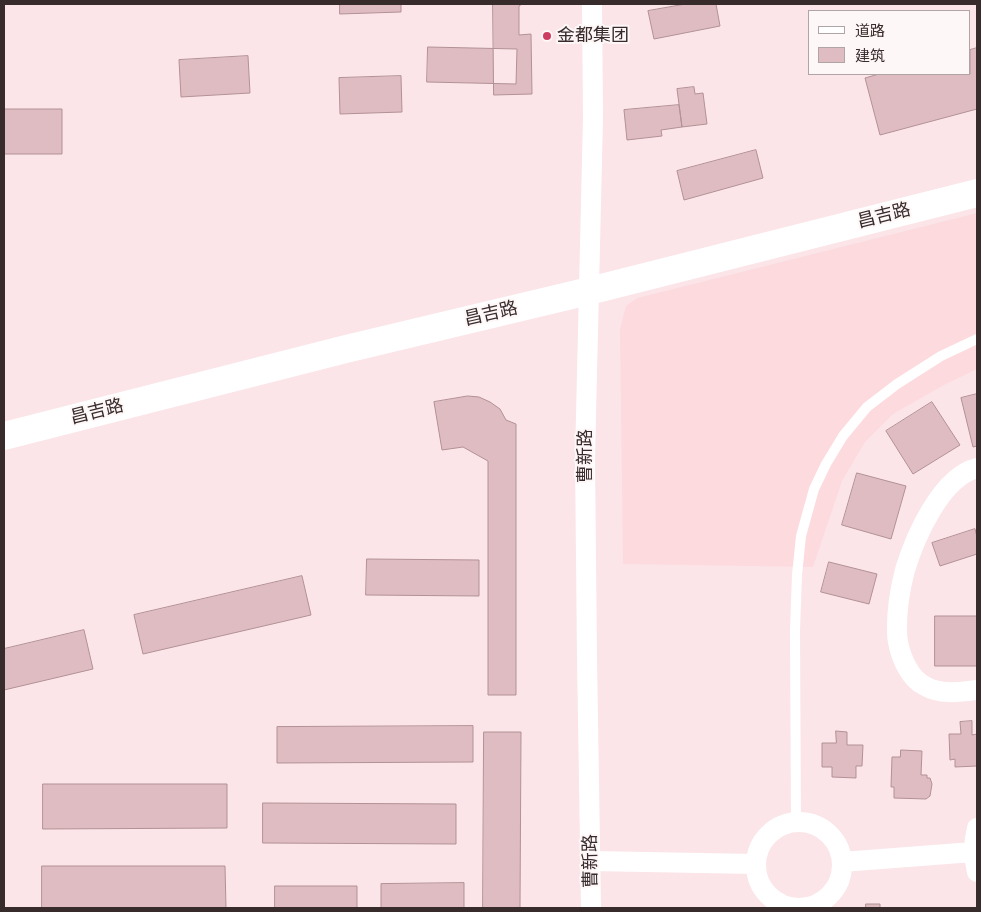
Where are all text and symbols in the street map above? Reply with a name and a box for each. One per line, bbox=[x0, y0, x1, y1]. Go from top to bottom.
legend bbox=[808, 10, 971, 75]
text: 道路 bbox=[855, 20, 885, 41]
place label: 金都集团 bbox=[557, 25, 629, 47]
marker: 金都集团 bbox=[541, 30, 553, 42]
text: 建筑 bbox=[855, 45, 885, 66]
street label: 昌吉路 bbox=[855, 199, 913, 233]
street label: 昌吉路 bbox=[462, 297, 520, 331]
street label: 昌吉路 bbox=[68, 395, 126, 429]
street label: 曹新路 bbox=[575, 429, 597, 483]
street label: 曹新路 bbox=[580, 834, 602, 888]

